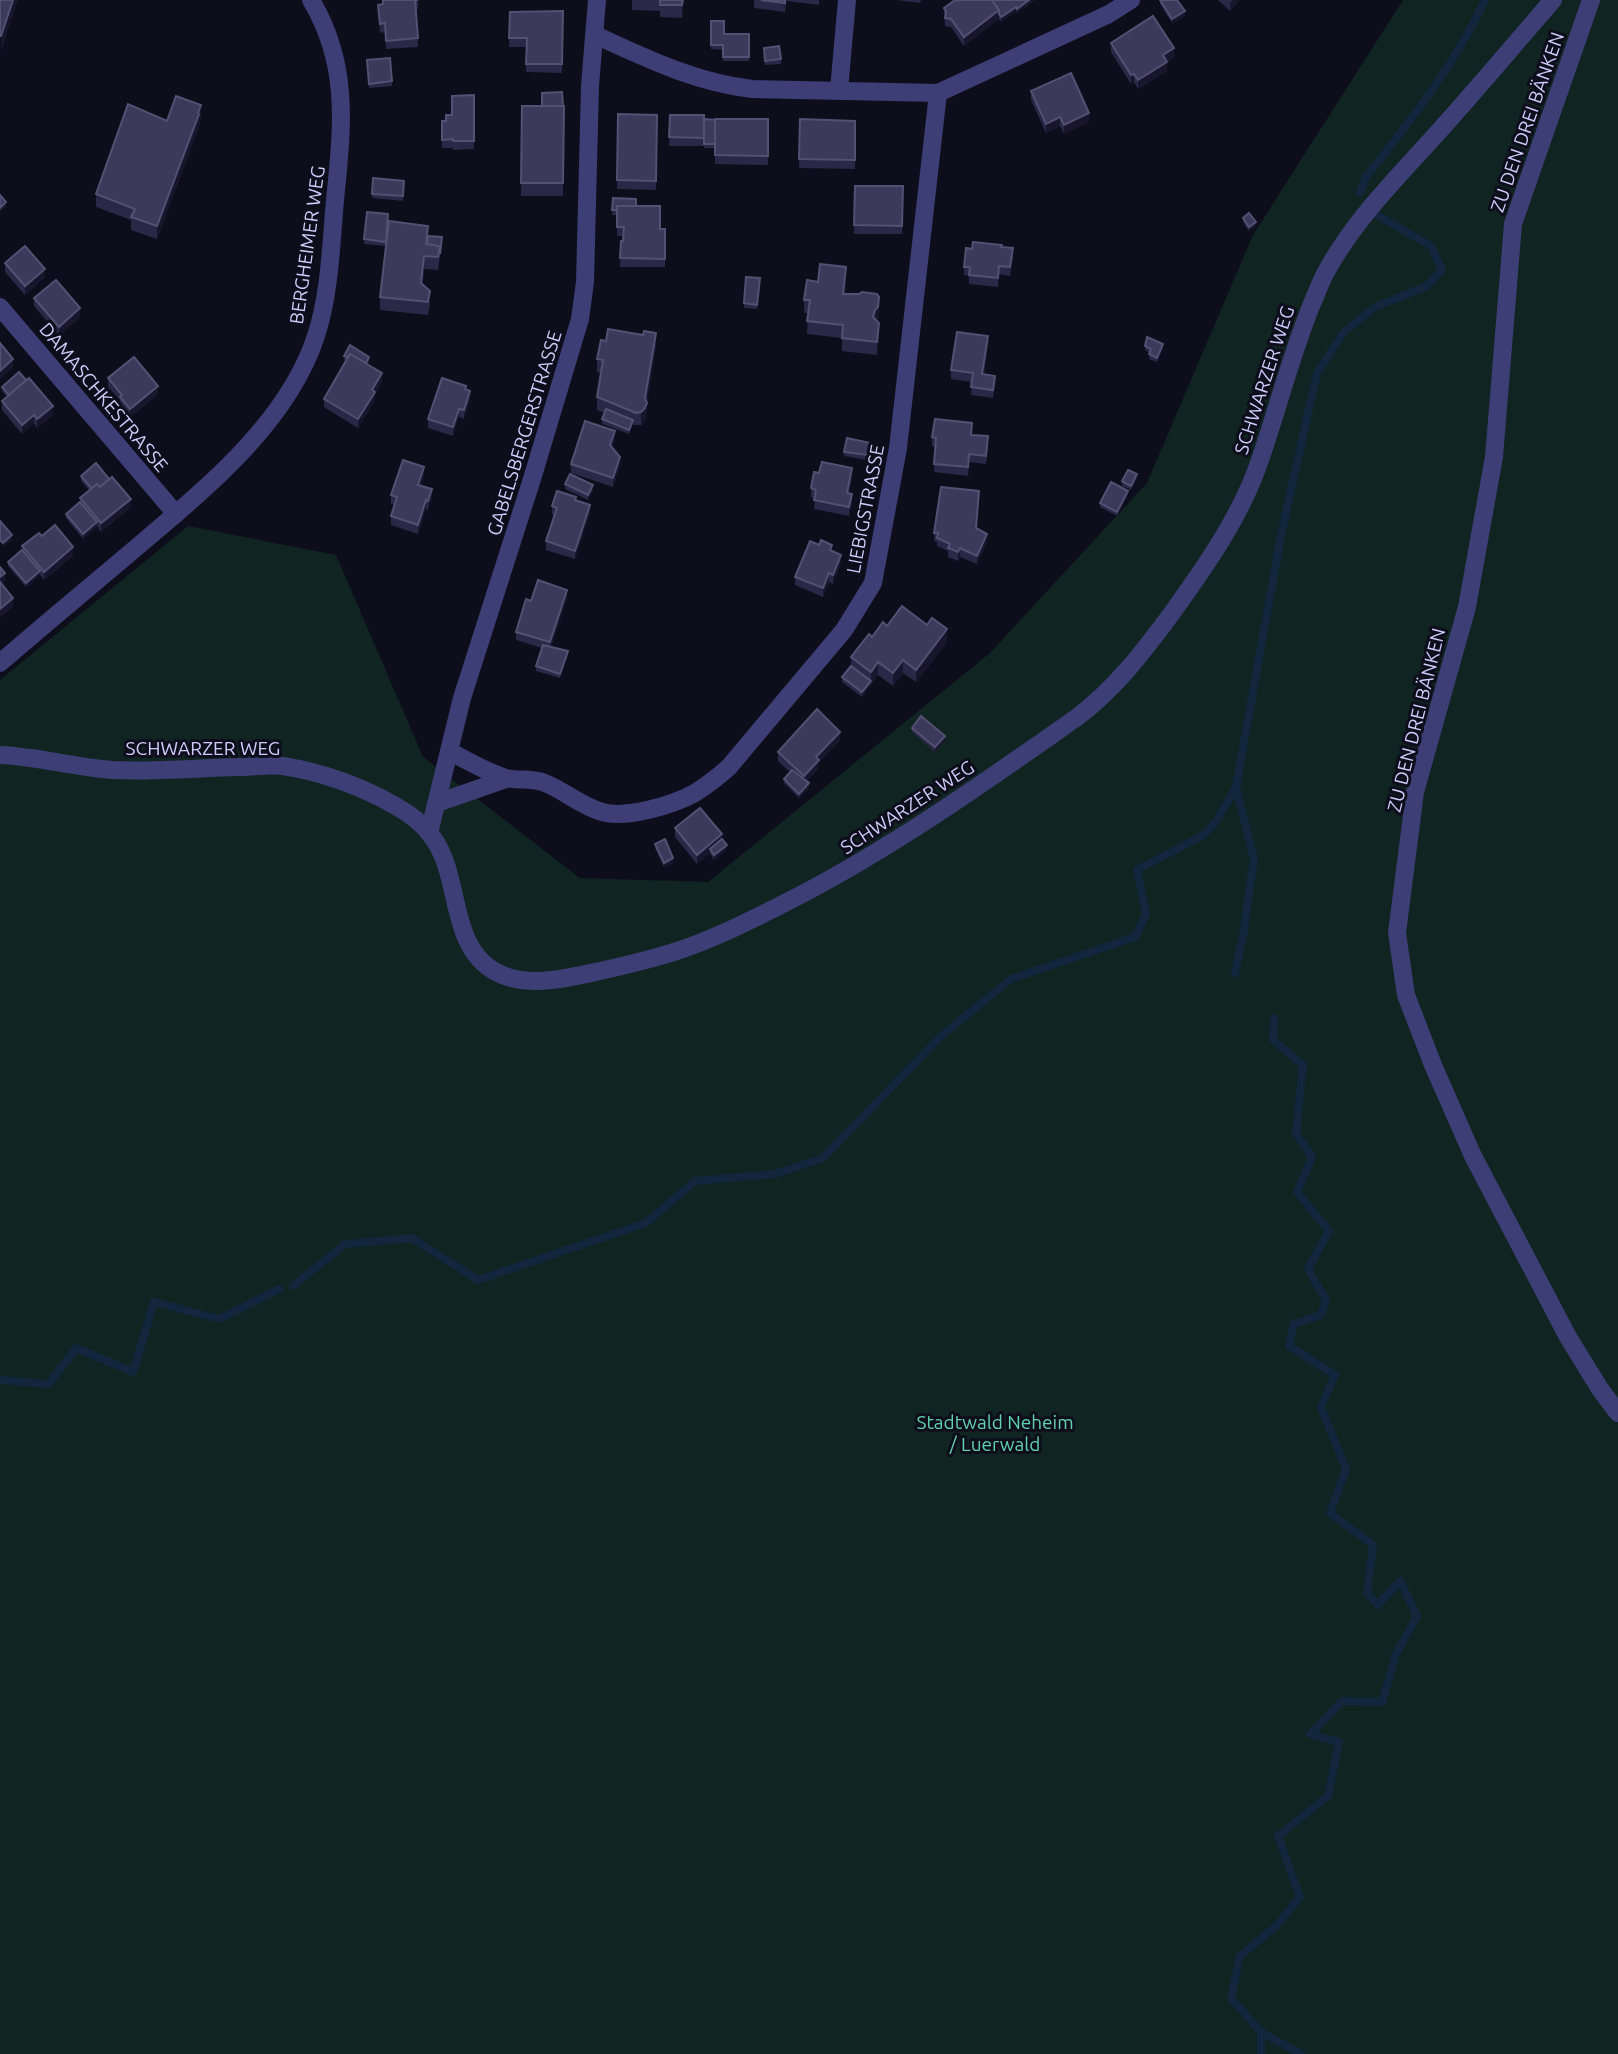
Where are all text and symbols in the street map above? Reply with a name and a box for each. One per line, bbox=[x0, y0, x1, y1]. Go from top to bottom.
street label: ZU DEN DREI BÄNKEN bbox=[1486, 29, 1568, 215]
street label: BERGHEIMER WEG bbox=[285, 164, 329, 326]
street label: SCHWARZER WEG bbox=[1230, 303, 1298, 457]
street label: DAMASCHKESTRASSE bbox=[35, 318, 173, 476]
street label: GABELSBERGERSTRASSE bbox=[482, 328, 566, 538]
street label: LIEBIGSTRASSE bbox=[842, 443, 888, 575]
street label: ZU DEN DREI BÄNKEN bbox=[1382, 626, 1450, 814]
street label: SCHWARZER WEG bbox=[126, 737, 280, 759]
street label: SCHWARZER WEG bbox=[836, 756, 978, 858]
park label: Stadtwald Neheim / Luerwald bbox=[916, 1411, 1074, 1455]

